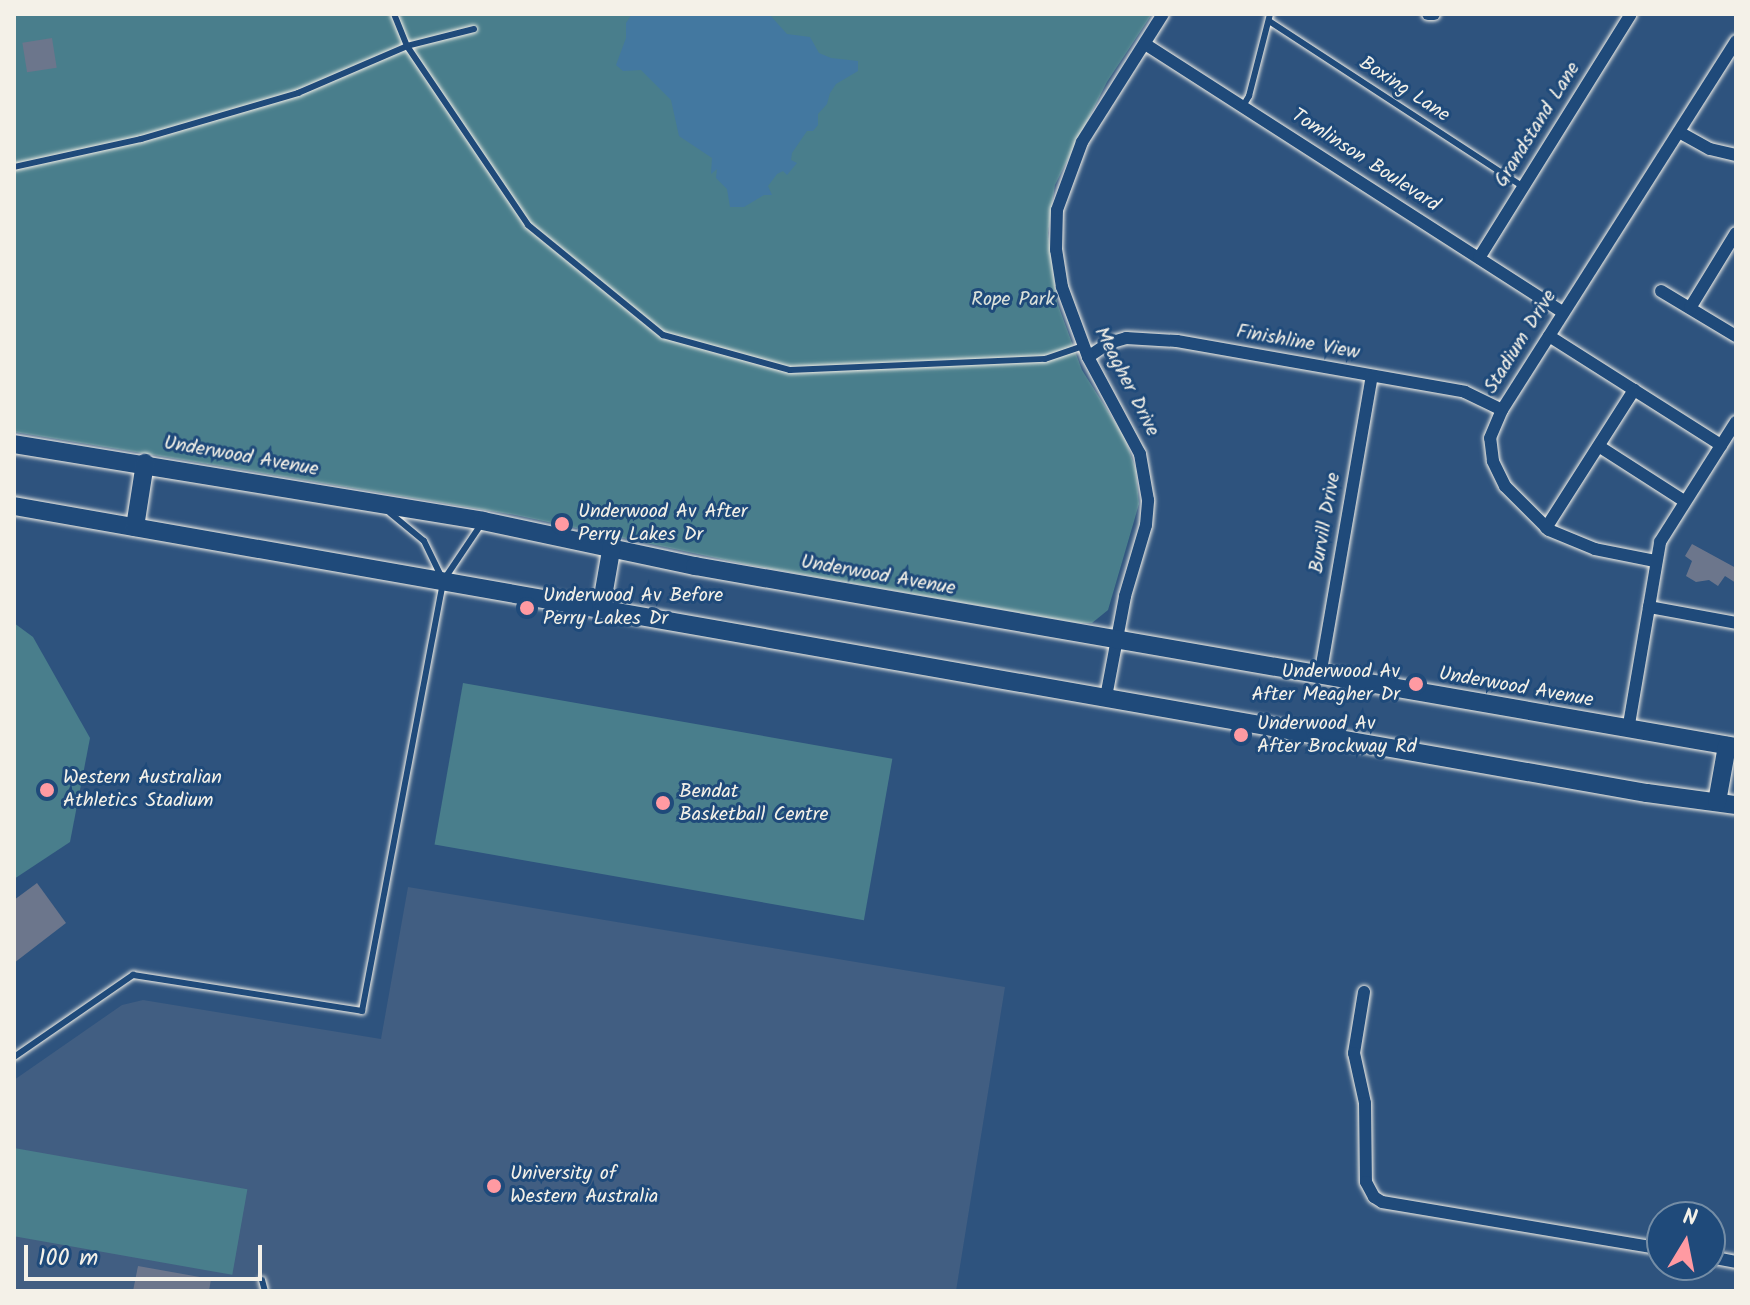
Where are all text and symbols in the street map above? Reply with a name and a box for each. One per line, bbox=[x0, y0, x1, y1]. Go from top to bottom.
street label: Boxing Lane bbox=[1354, 52, 1454, 128]
street label: Grandstand Lane bbox=[1490, 58, 1586, 192]
street label: Tomlinson Boulevard bbox=[1286, 104, 1444, 218]
street label: Stadium Drive bbox=[1480, 286, 1562, 398]
park label: Rope Park bbox=[971, 288, 1055, 312]
street label: Finishline View bbox=[1234, 320, 1362, 366]
street label: Meagher Drive bbox=[1088, 323, 1164, 441]
street label: Underwood Avenue bbox=[162, 432, 320, 482]
street label: Burvill Drive bbox=[1305, 471, 1347, 575]
place label: Underwood Av After Perry Lakes Dr bbox=[578, 500, 747, 547]
marker: Underwood Av After Perry Lakes Dr bbox=[553, 515, 571, 533]
street label: Underwood Avenue bbox=[799, 551, 957, 601]
place label: Underwood Av Before Perry Lakes Dr bbox=[543, 584, 723, 631]
marker: Underwood Av Before Perry Lakes Dr bbox=[518, 599, 536, 617]
place label: Underwood Av After Meagher Dr bbox=[1251, 660, 1400, 707]
street label: Underwood Avenue bbox=[1437, 663, 1595, 713]
marker: Underwood Av After Meagher Dr bbox=[1407, 675, 1425, 693]
place label: Underwood Av After Brockway Rd bbox=[1257, 712, 1417, 759]
marker: Underwood Av After Brockway Rd bbox=[1232, 726, 1250, 744]
place label: Western Australian Athletics Stadium bbox=[63, 766, 222, 813]
place label: Bendat Basketball Centre bbox=[679, 780, 828, 827]
marker: Western Australian Athletics Stadium bbox=[38, 781, 56, 799]
marker: Bendat Basketball Centre bbox=[654, 794, 672, 812]
place label: University of Western Australia bbox=[510, 1162, 658, 1209]
marker: University of Western Australia bbox=[485, 1177, 503, 1195]
text: N bbox=[1680, 1200, 1700, 1237]
north arrow bbox=[1646, 1201, 1726, 1281]
scale bar bbox=[28, 1229, 266, 1279]
text: 100 m bbox=[38, 1239, 98, 1278]

